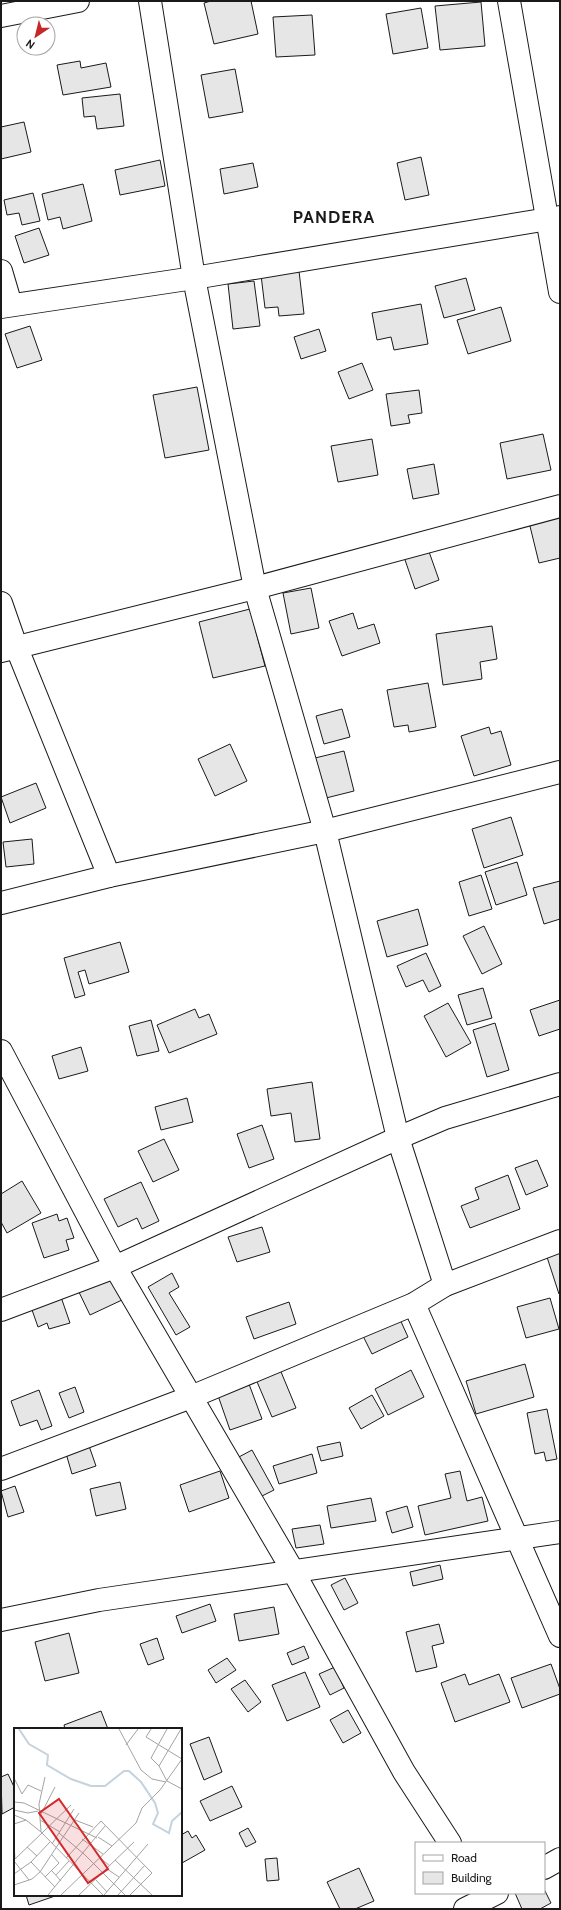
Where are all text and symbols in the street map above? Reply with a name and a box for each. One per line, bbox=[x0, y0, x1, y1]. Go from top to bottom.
north arrow bbox=[16, 16, 56, 56]
text: N bbox=[23, 36, 37, 52]
district label: PANDERA bbox=[293, 207, 375, 227]
inset map bbox=[14, 1728, 182, 1896]
legend bbox=[415, 1842, 545, 1894]
text: Road bbox=[451, 1850, 477, 1865]
text: Building bbox=[451, 1870, 493, 1885]

